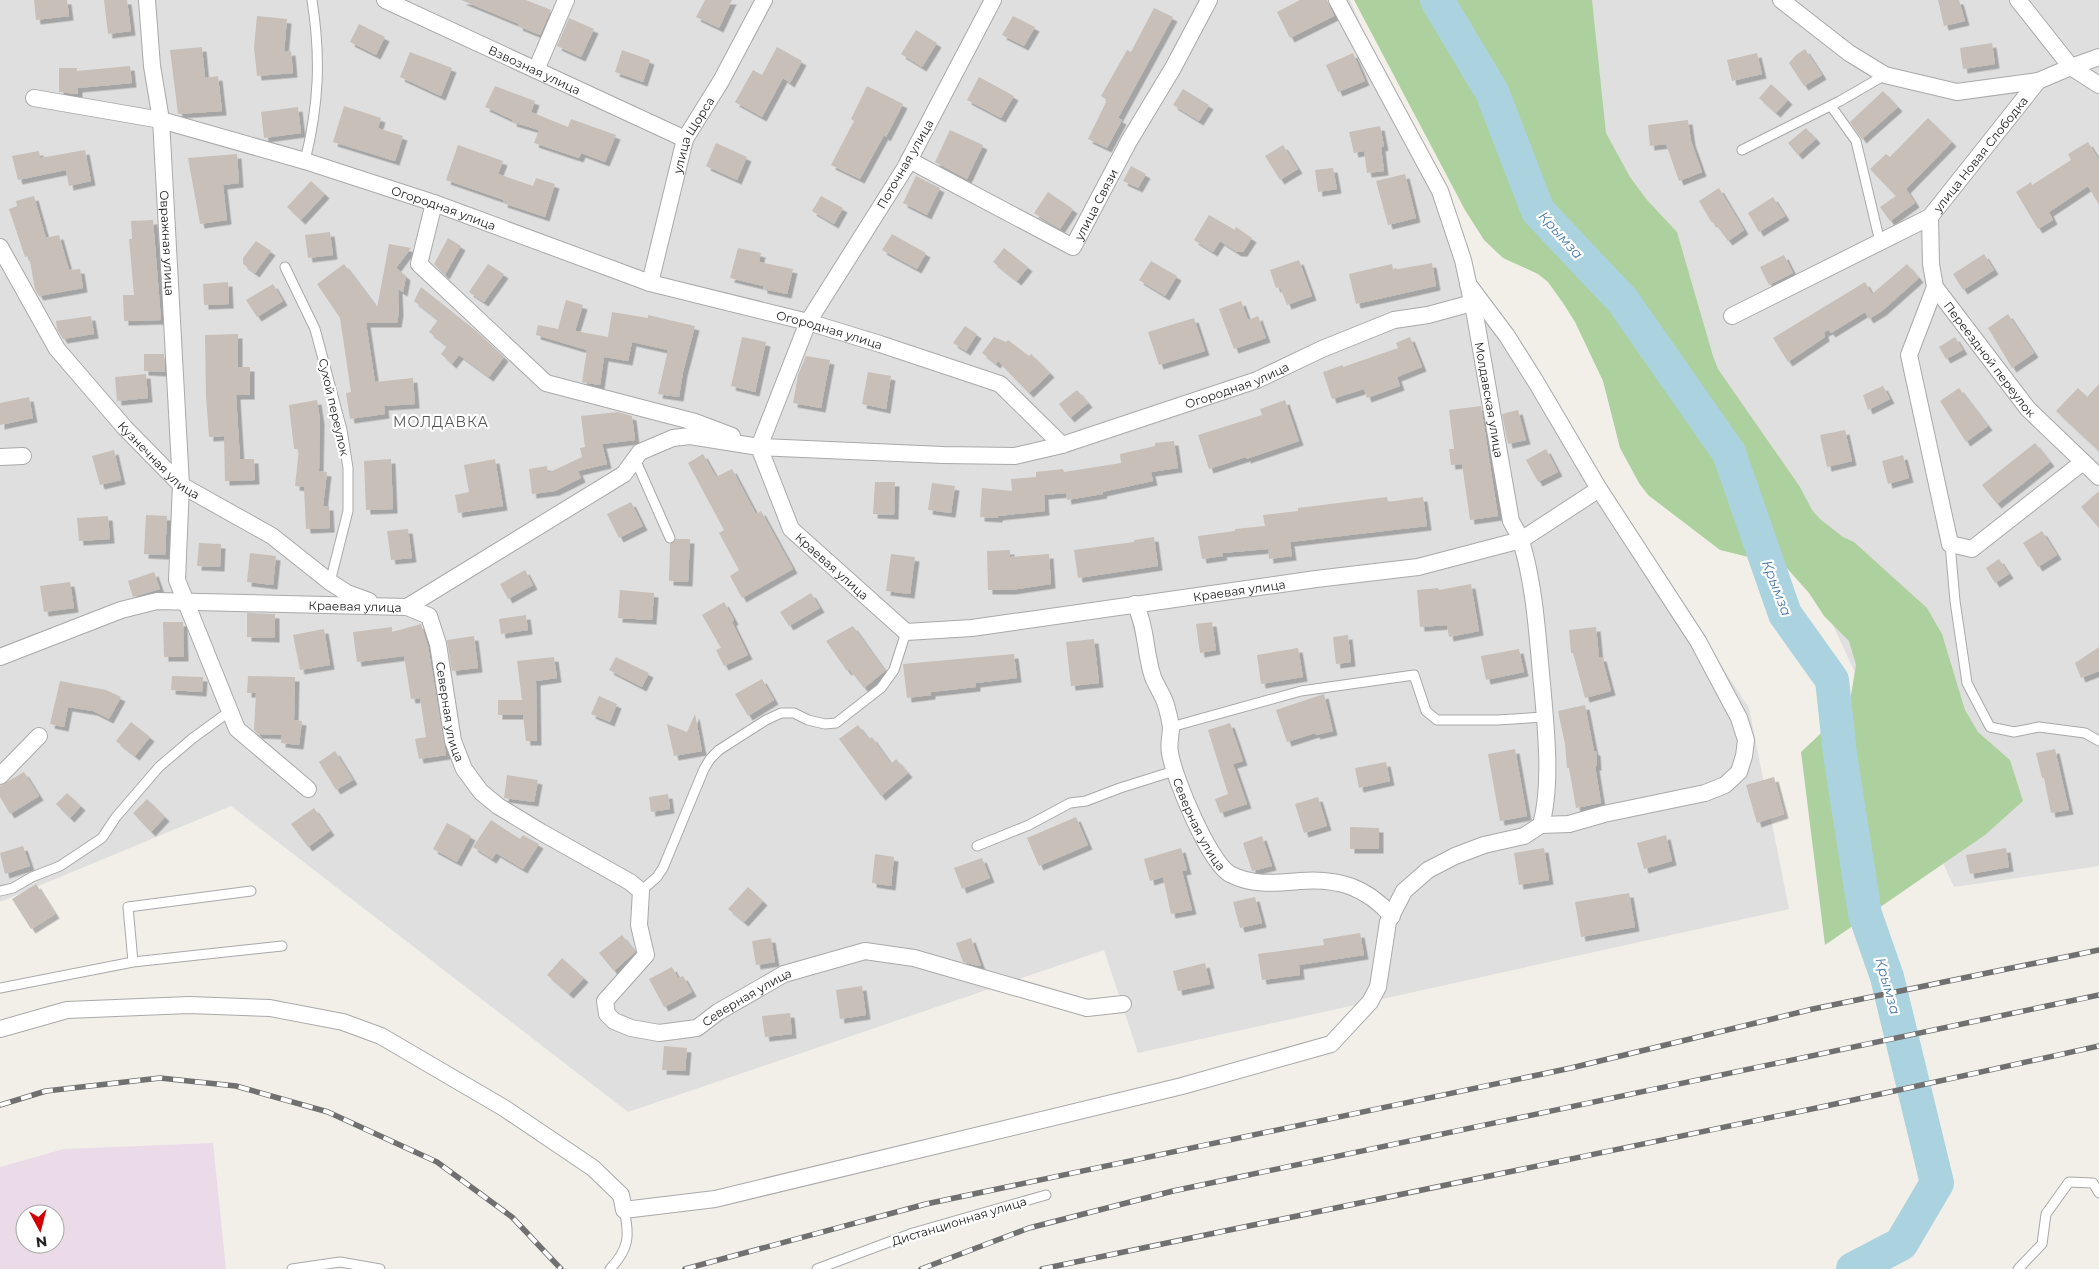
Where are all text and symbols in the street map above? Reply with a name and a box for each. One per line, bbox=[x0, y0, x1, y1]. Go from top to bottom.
street label: Взвозная улица bbox=[486, 42, 583, 97]
street label: улица Новая Слободка bbox=[1929, 93, 2031, 216]
street label: улица Щорса bbox=[669, 94, 717, 176]
street label: Поточная улица bbox=[873, 117, 937, 211]
street label: улица Связи bbox=[1070, 166, 1121, 243]
street label: Огородная улица bbox=[390, 182, 498, 233]
street label: Овражная улица bbox=[157, 190, 178, 296]
water label: Крымза bbox=[1535, 207, 1587, 263]
street label: Переездной переулок bbox=[1941, 298, 2039, 420]
street label: Огородная улица bbox=[775, 307, 884, 352]
street label: Молдавская улица bbox=[1472, 341, 1507, 459]
street label: Сухой переулок bbox=[315, 357, 353, 457]
street label: Огородная улица bbox=[1183, 358, 1291, 411]
district label: МОЛДАВКА bbox=[393, 413, 489, 431]
street label: Кузнечная улица bbox=[115, 418, 203, 502]
street label: Краевая улица bbox=[793, 529, 872, 603]
water label: Крымза bbox=[1758, 558, 1796, 618]
street label: Краевая улица bbox=[1192, 576, 1286, 604]
street label: Краевая улица bbox=[308, 597, 402, 614]
street label: Северная улица bbox=[433, 661, 468, 764]
street label: Северная улица bbox=[1170, 775, 1229, 873]
water label: Крымза bbox=[1871, 955, 1905, 1017]
street label: Северная улица bbox=[699, 965, 793, 1029]
street label: Дистанционная улица bbox=[890, 1193, 1028, 1249]
north arrow bbox=[15, 1204, 65, 1254]
text: N bbox=[35, 1232, 48, 1252]

